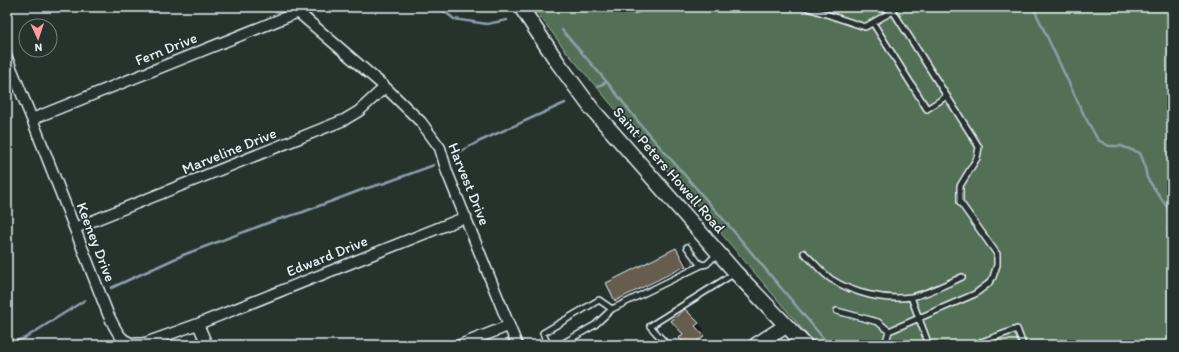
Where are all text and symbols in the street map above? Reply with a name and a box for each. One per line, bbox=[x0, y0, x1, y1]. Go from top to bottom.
north arrow bbox=[18, 18, 58, 58]
street label: Fern Drive bbox=[132, 28, 200, 70]
text: N bbox=[34, 41, 43, 54]
street label: Saint Peters Howell Road bbox=[609, 103, 729, 237]
street label: Marveline Drive bbox=[179, 124, 279, 178]
street label: Harvest Drive bbox=[444, 140, 494, 228]
street label: Keeney Drive bbox=[73, 200, 119, 284]
street label: Edward Drive bbox=[284, 232, 370, 280]

